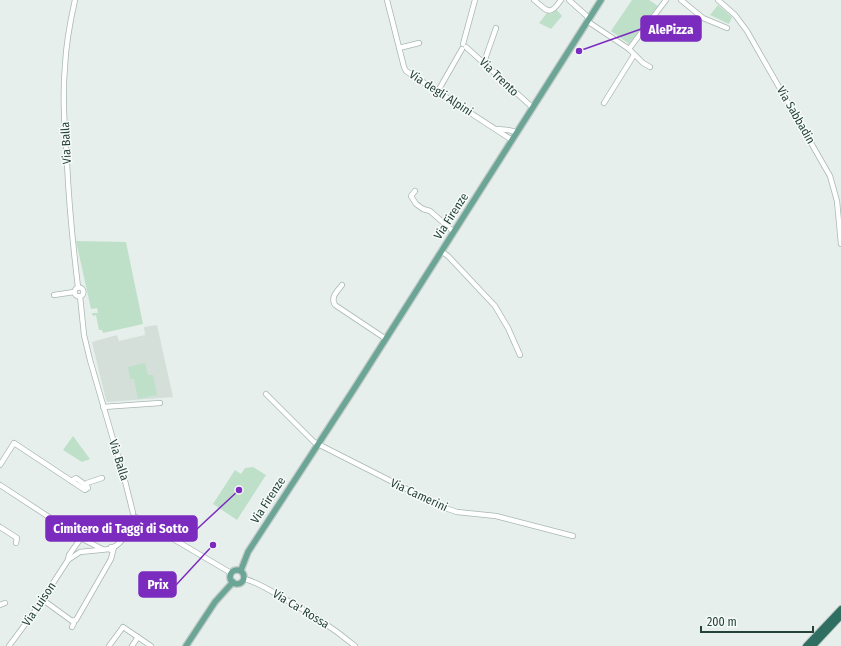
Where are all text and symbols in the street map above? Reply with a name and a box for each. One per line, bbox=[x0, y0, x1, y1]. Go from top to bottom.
callout: AlePizza bbox=[641, 16, 701, 41]
text: AlePizza bbox=[648, 22, 694, 37]
street label: Via Trento bbox=[476, 55, 522, 99]
street label: Via degli Alpini bbox=[407, 67, 475, 119]
street label: Via Sabbadin bbox=[774, 84, 818, 146]
street label: Via Balla bbox=[58, 121, 74, 164]
street label: Via Firenze bbox=[431, 190, 471, 242]
street label: Via Balla bbox=[106, 438, 132, 482]
street label: Via Firenze bbox=[248, 474, 288, 526]
street label: Via Camerini bbox=[388, 476, 450, 514]
callout: Cimitero di Taggì di Sotto bbox=[46, 516, 197, 541]
text: Cimitero di Taggì di Sotto bbox=[53, 521, 189, 536]
callout: Prix bbox=[139, 572, 176, 597]
text: Prix bbox=[147, 577, 169, 592]
street label: Via Luison bbox=[19, 579, 59, 629]
street label: Via Ca' Rossa bbox=[270, 587, 332, 631]
scale bar bbox=[701, 608, 813, 634]
text: 200 m bbox=[707, 615, 737, 629]

